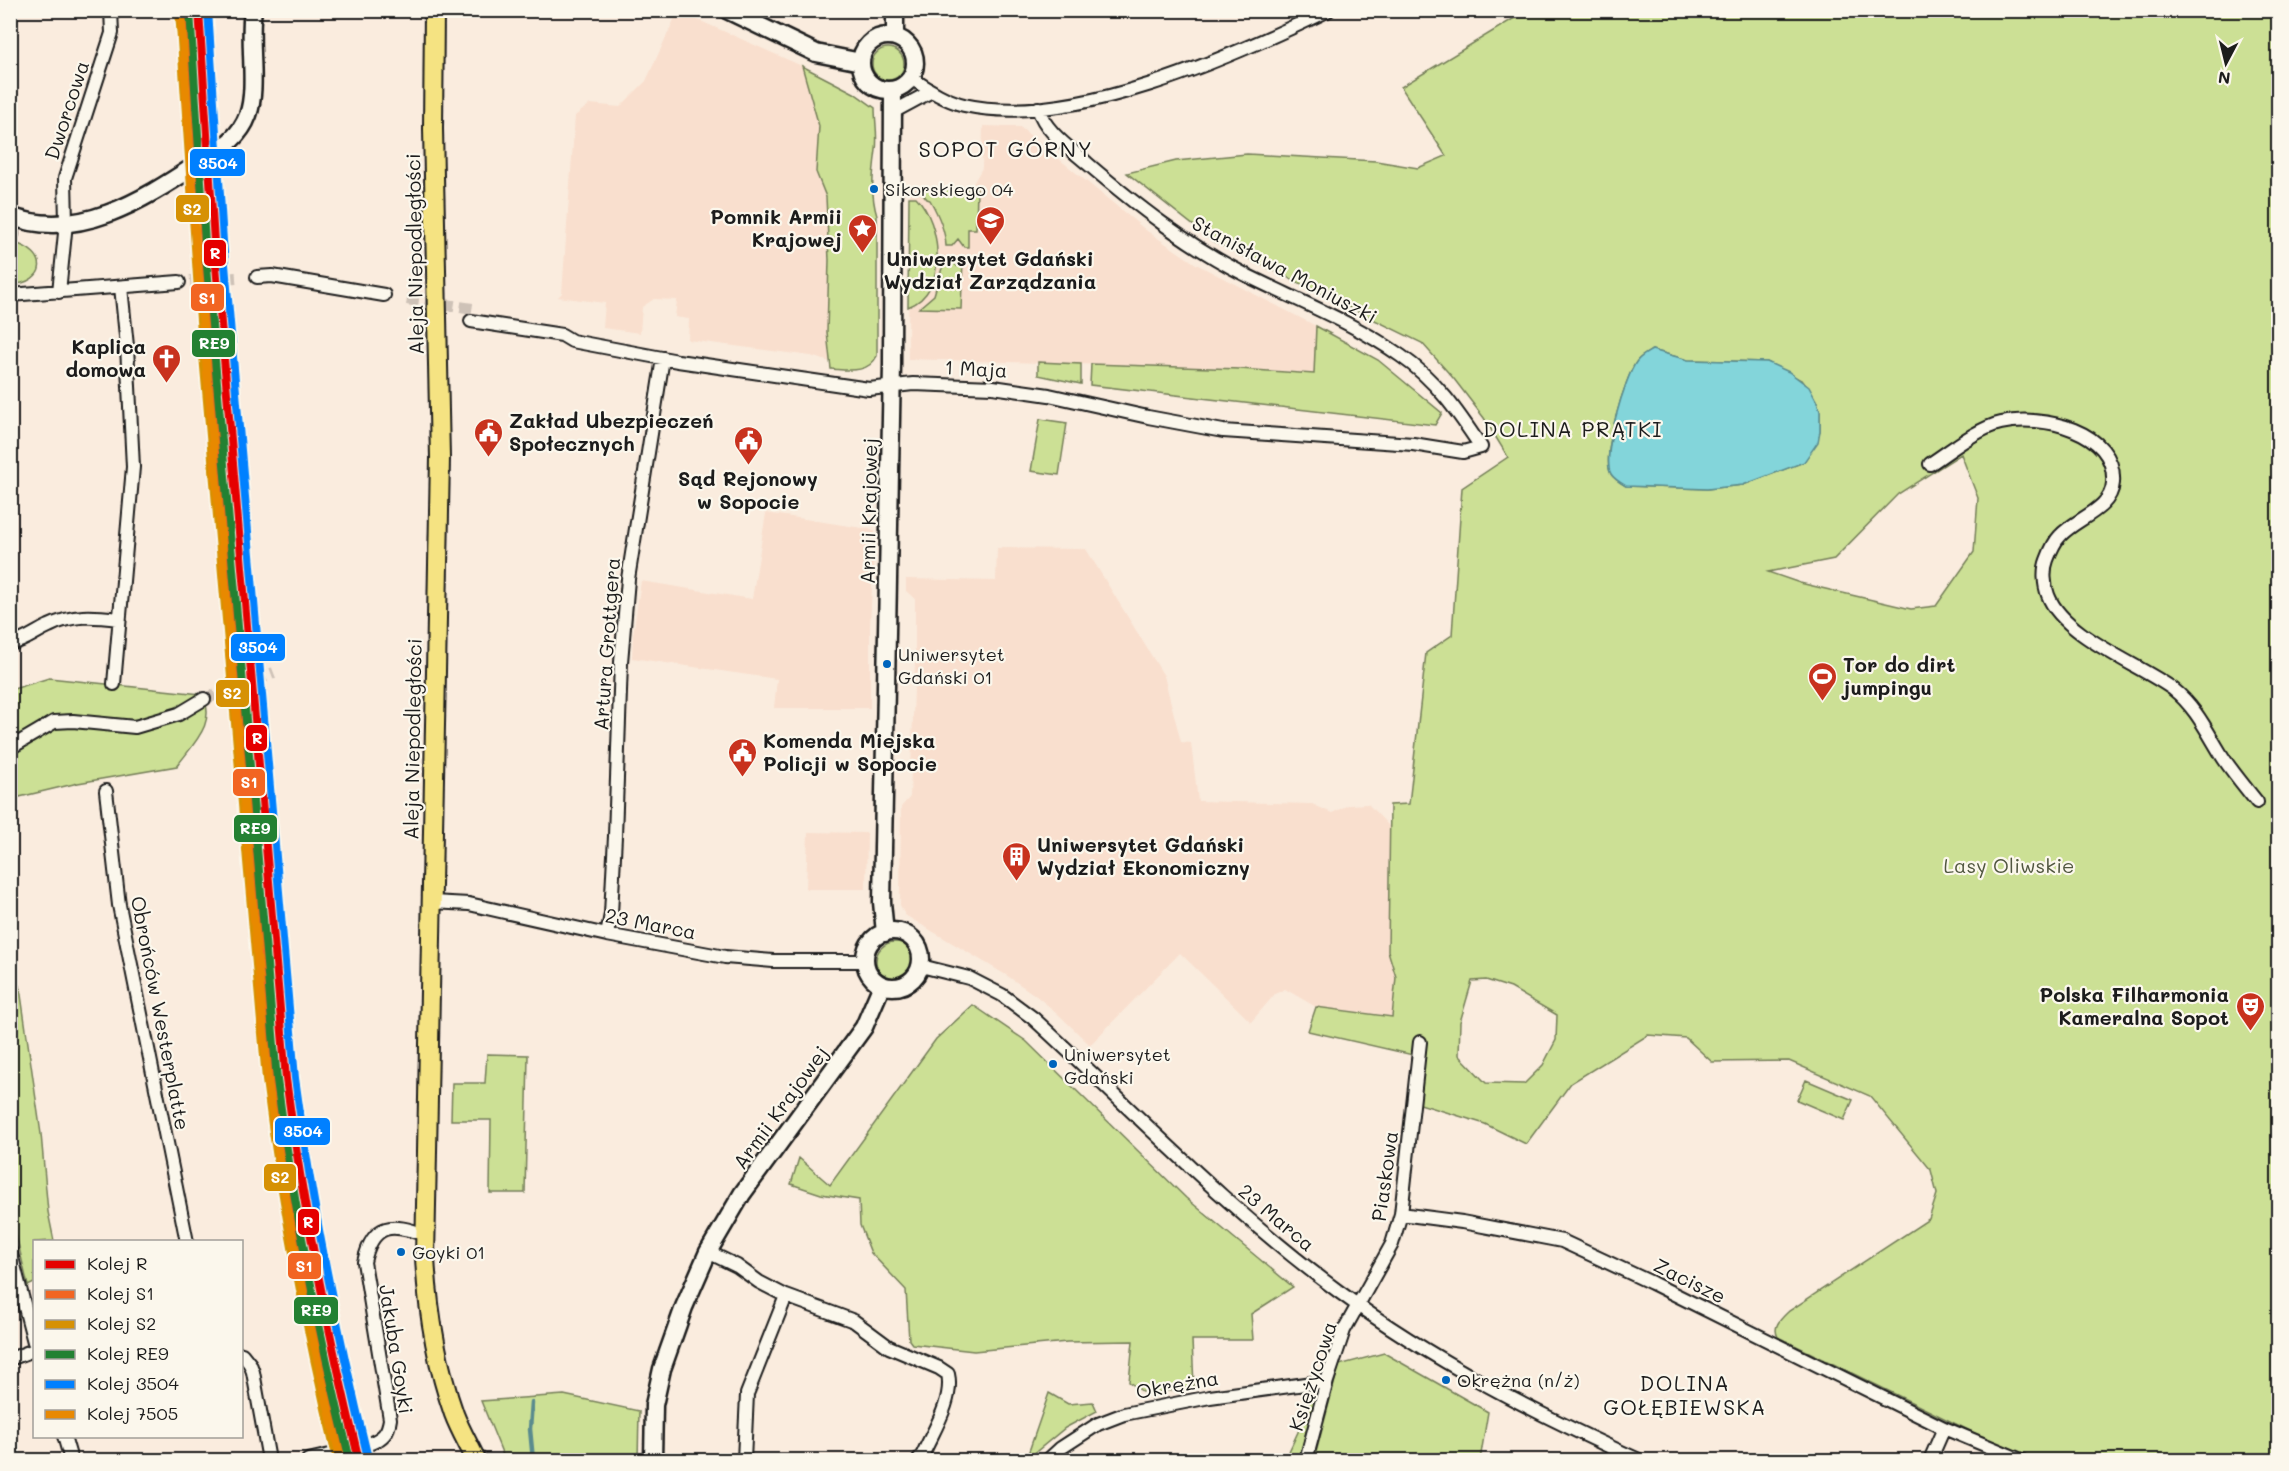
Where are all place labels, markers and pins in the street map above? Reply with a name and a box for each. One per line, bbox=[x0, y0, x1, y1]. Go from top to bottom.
place label: Sikorskiego 04 bbox=[885, 177, 1014, 201]
marker: Sikorskiego 04 bbox=[868, 183, 880, 195]
place label: Pomnik Armii Krajowej bbox=[710, 203, 842, 252]
school or university icon: Uniwersytet Gdański Wydział Zarządzania bbox=[974, 204, 1006, 246]
place icon: Pomnik Armii Krajowej bbox=[847, 212, 879, 254]
place label: Uniwersytet Gdański Wydział Zarządzania bbox=[884, 245, 1096, 294]
place label: Kaplica domowa bbox=[66, 333, 146, 382]
church icon: Kaplica domowa bbox=[151, 342, 183, 384]
place label: Zakład Ubezpieczeń Społecznych bbox=[509, 407, 714, 456]
public building icon: Zakład Ubezpieczeń Społecznych bbox=[472, 416, 504, 458]
public building icon: Sąd Rejonowy w Sopocie bbox=[732, 424, 764, 466]
place label: Sąd Rejonowy w Sopocie bbox=[678, 465, 818, 514]
place label: Uniwersytet Gdański 01 bbox=[898, 642, 1005, 689]
place label: Tor do dirt jumpingu bbox=[1841, 651, 1955, 700]
marker: Uniwersytet Gdański 01 bbox=[881, 658, 893, 670]
sports icon: Tor do dirt jumpingu bbox=[1806, 660, 1838, 702]
place label: Komenda Miejska Policji w Sopocie bbox=[763, 727, 937, 776]
public building icon: Komenda Miejska Policji w Sopocie bbox=[726, 736, 758, 778]
place label: Uniwersytet Gdański Wydział Ekonomiczny bbox=[1037, 831, 1250, 880]
building icon: Uniwersytet Gdański Wydział Ekonomiczny bbox=[1000, 840, 1032, 882]
place label: Polska Filharmonia Kameralna Sopot bbox=[2040, 981, 2229, 1030]
theatre icon: Polska Filharmonia Kameralna Sopot bbox=[2234, 990, 2266, 1032]
place label: Uniwersytet Gdański bbox=[1064, 1042, 1171, 1089]
marker: Uniwersytet Gdański bbox=[1047, 1058, 1059, 1070]
place label: Goyki 01 bbox=[412, 1240, 485, 1264]
marker: Goyki 01 bbox=[395, 1246, 407, 1258]
place label: Okrężna (n/ż) bbox=[1457, 1368, 1580, 1392]
marker: Okrężna (n/ż) bbox=[1440, 1374, 1452, 1386]

